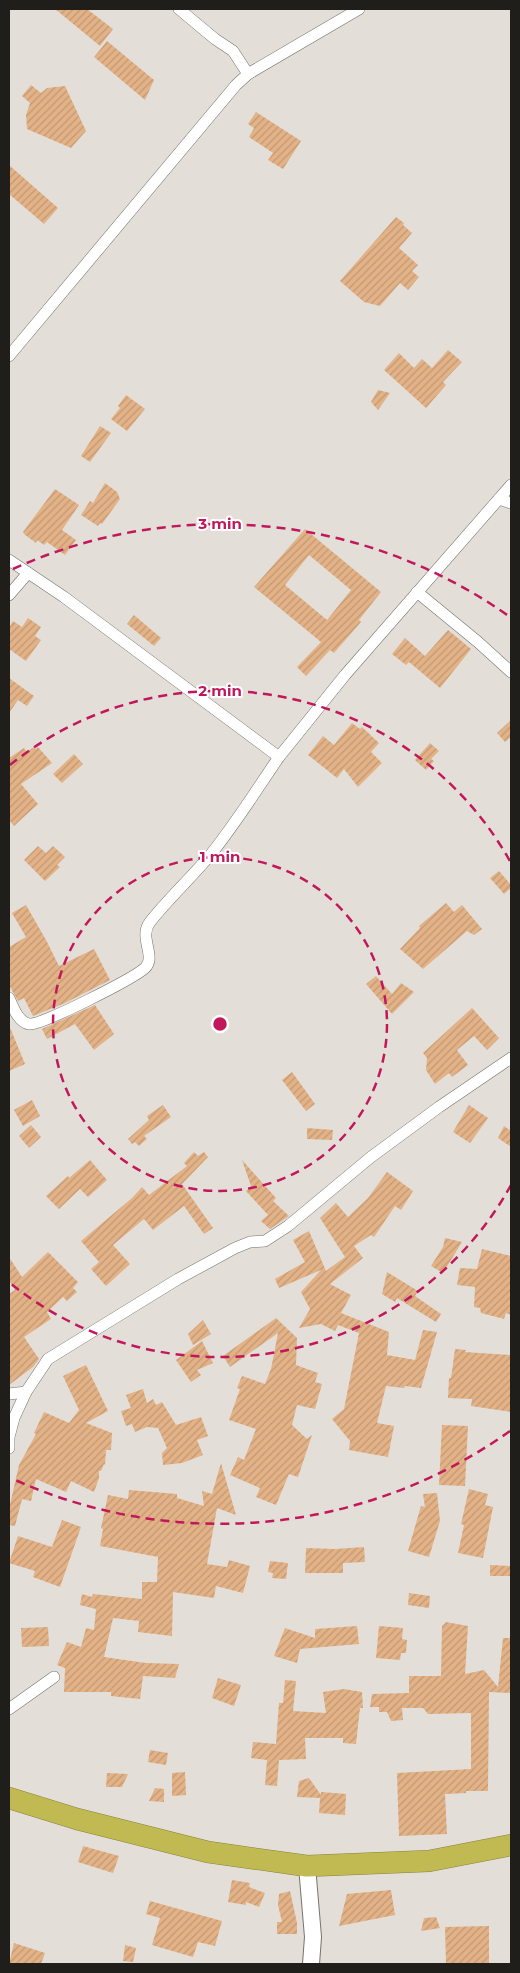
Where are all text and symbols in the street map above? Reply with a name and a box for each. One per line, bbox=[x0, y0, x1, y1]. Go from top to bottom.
text: 3 min bbox=[197, 514, 242, 533]
text: 2 min bbox=[198, 681, 242, 700]
text: 1 min bbox=[200, 847, 240, 866]
centre of rings bbox=[211, 1015, 229, 1033]

